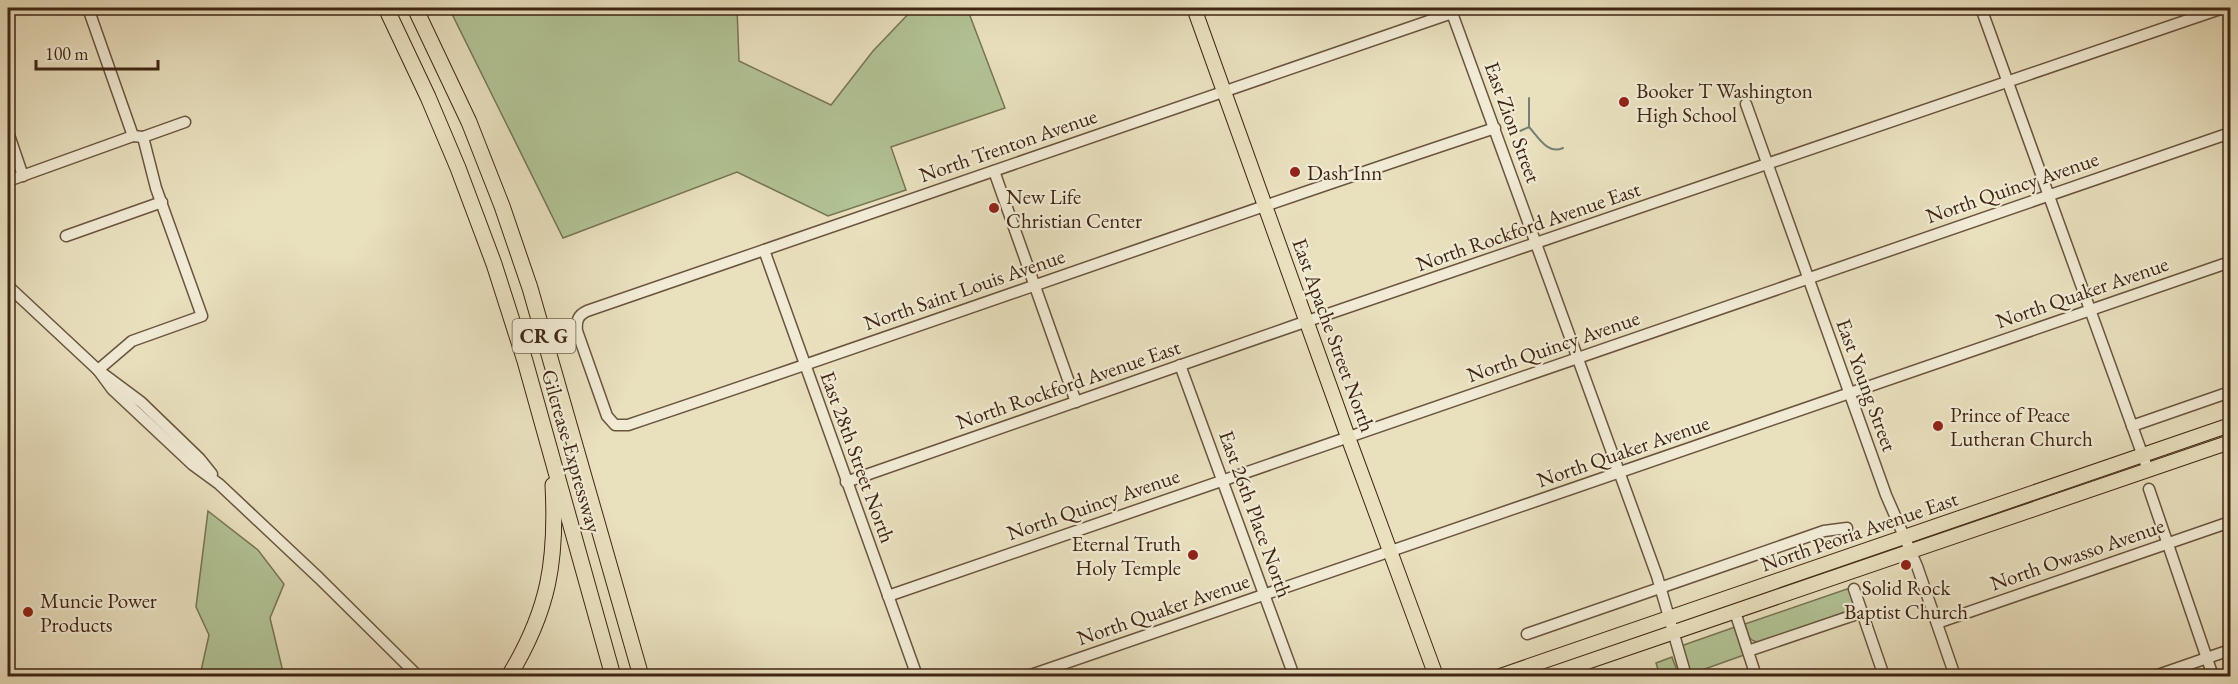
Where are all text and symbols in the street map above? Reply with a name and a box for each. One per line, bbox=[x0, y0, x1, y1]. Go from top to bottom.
scale bar bbox=[36, 33, 158, 71]
text: 100 m bbox=[45, 42, 89, 65]
street label: East Zion Street bbox=[1479, 58, 1548, 187]
place label: Booker T Washington High School bbox=[1636, 77, 1813, 128]
marker: Booker T Washington High School bbox=[1617, 95, 1631, 109]
street label: North Trenton Avenue bbox=[915, 102, 1101, 188]
street label: North Quincy Avenue bbox=[1922, 145, 2102, 230]
place label: Dash Inn bbox=[1307, 159, 1382, 186]
marker: Dash Inn bbox=[1288, 165, 1302, 179]
street label: North Rockford Avenue East bbox=[1412, 175, 1644, 277]
place label: New Life Christian Center bbox=[1006, 183, 1142, 234]
marker: New Life Christian Center bbox=[987, 201, 1001, 215]
street label: East Apache Street North bbox=[1286, 234, 1382, 436]
street label: North Saint Louis Avenue bbox=[860, 242, 1068, 336]
street label: North Quaker Avenue bbox=[1992, 250, 2172, 335]
street label: North Quincy Avenue bbox=[1463, 304, 1643, 389]
street label: East Young Street bbox=[1830, 315, 1904, 455]
road number: CR G bbox=[512, 319, 576, 353]
street label: North Rockford Avenue East bbox=[952, 333, 1184, 435]
street label: Gilcrease Expressway bbox=[536, 366, 608, 536]
street label: East 28th Street North bbox=[814, 367, 902, 547]
place label: Prince of Peace Lutheran Church bbox=[1950, 401, 2093, 452]
street label: North Quaker Avenue bbox=[1533, 409, 1713, 494]
marker: Prince of Peace Lutheran Church bbox=[1931, 419, 1945, 433]
street label: East 26th Place North bbox=[1213, 427, 1299, 601]
street label: North Quincy Avenue bbox=[1003, 462, 1183, 547]
street label: North Peoria Avenue East bbox=[1757, 484, 1962, 577]
street label: North Owasso Avenue bbox=[1986, 512, 2168, 596]
place label: Eternal Truth Holy Temple bbox=[1072, 530, 1181, 581]
marker: Eternal Truth Holy Temple bbox=[1186, 548, 1200, 562]
marker: Solid Rock Baptist Church bbox=[1899, 558, 1913, 572]
street label: North Quaker Avenue bbox=[1073, 567, 1253, 652]
place label: Solid Rock Baptist Church bbox=[1844, 574, 1968, 625]
place label: Muncie Power Products bbox=[40, 587, 157, 638]
marker: Muncie Power Products bbox=[21, 605, 35, 619]

